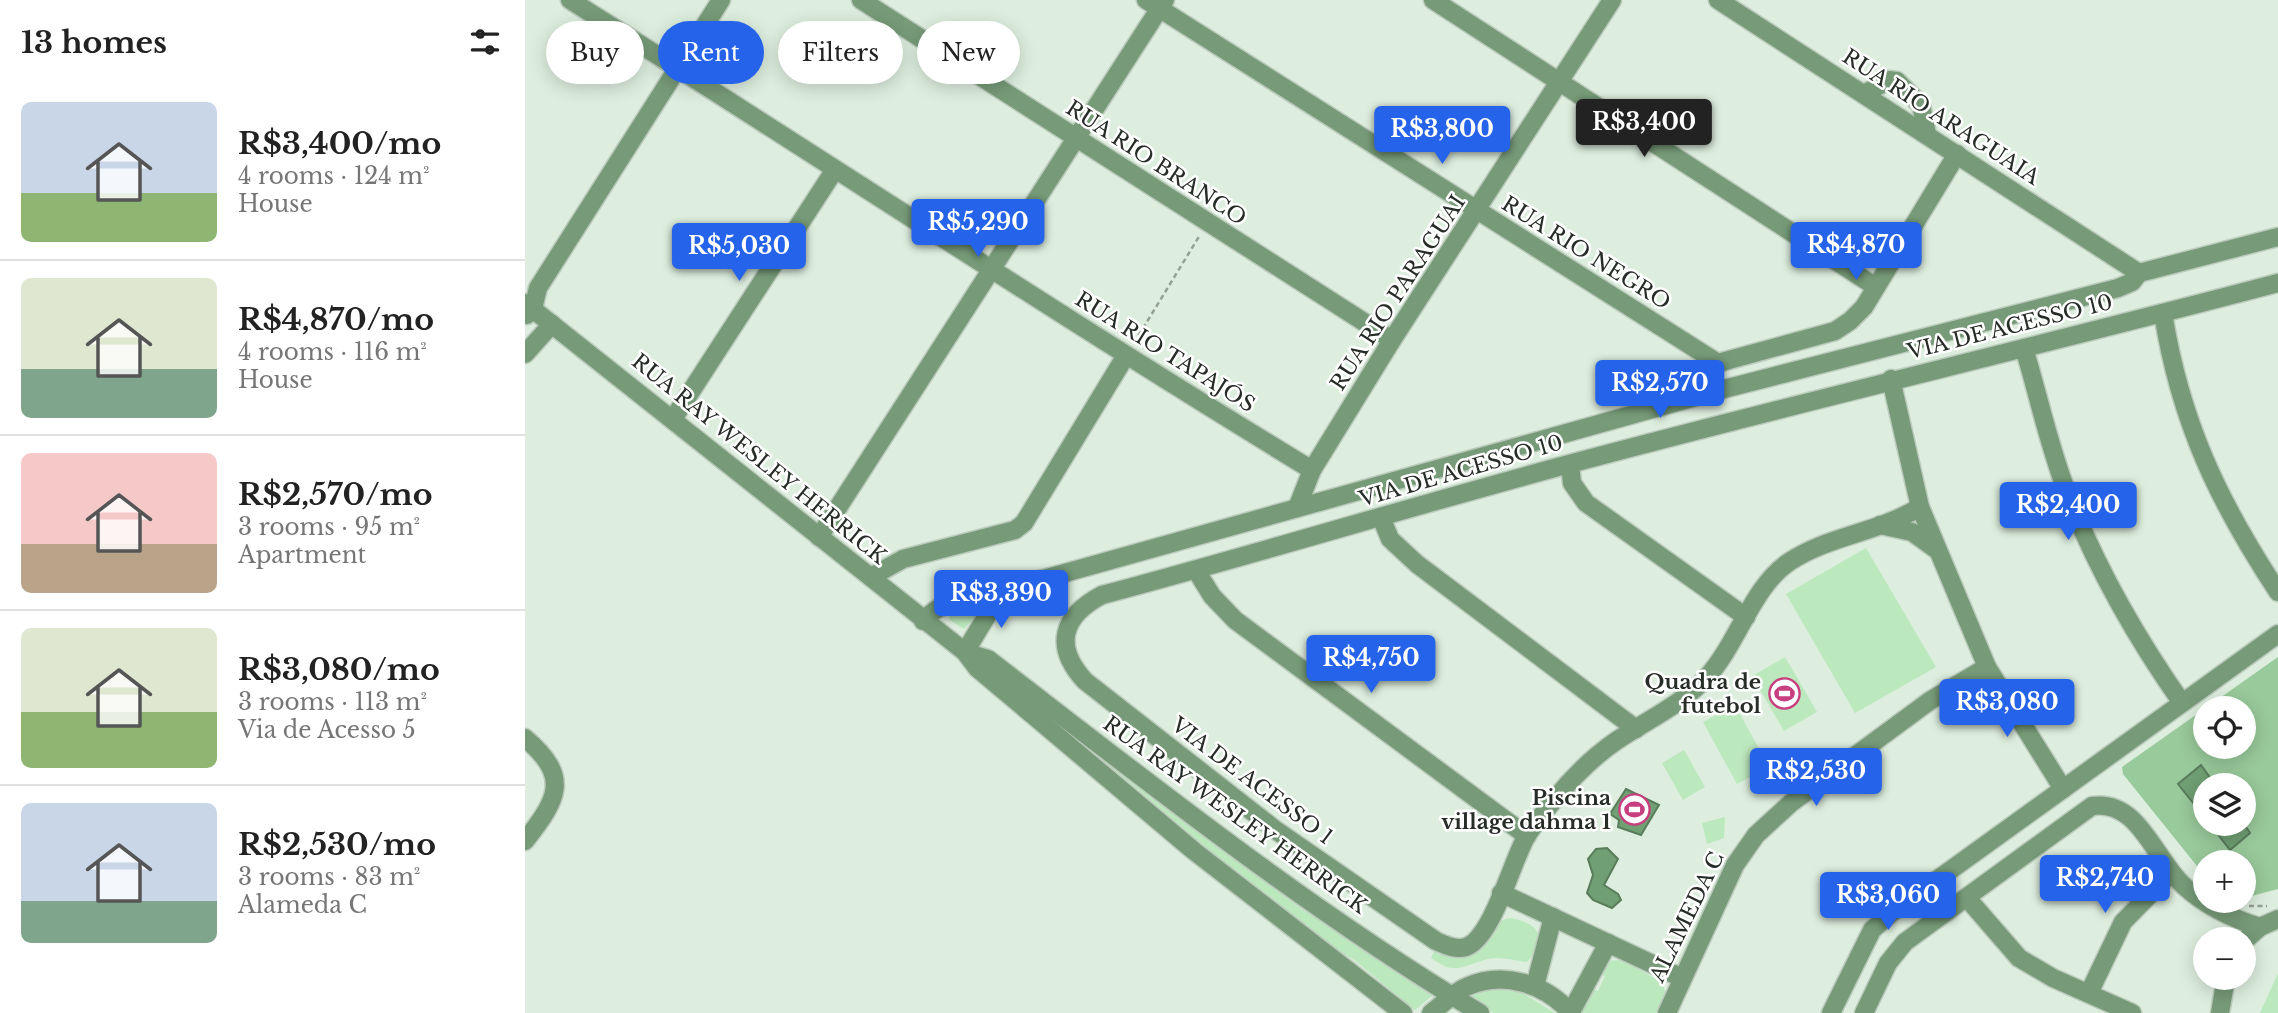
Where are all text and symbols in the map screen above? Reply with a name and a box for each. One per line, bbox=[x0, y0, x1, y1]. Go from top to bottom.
chip: Buy bbox=[546, 21, 644, 84]
chip: Rent bbox=[658, 21, 764, 84]
chip: Filters bbox=[778, 21, 903, 84]
chip: New bbox=[917, 21, 1020, 84]
icon: filters bbox=[466, 23, 504, 61]
text: 13 homes bbox=[21, 24, 167, 61]
street label: RUA RIO ARAGUAIA bbox=[1838, 43, 2045, 191]
street label: RUA RIO BRANCO bbox=[1061, 95, 1251, 231]
pin: R$3,400 bbox=[1579, 100, 1709, 159]
pin: R$3,800 bbox=[1377, 106, 1507, 166]
text: R$3,400 bbox=[1592, 108, 1696, 136]
text: R$3,800 bbox=[1390, 115, 1494, 143]
text: R$3,400/mo bbox=[238, 125, 441, 162]
icon: home bbox=[77, 130, 161, 214]
text: 4 rooms · 124 m² bbox=[238, 162, 429, 190]
text: House bbox=[238, 190, 313, 218]
street label: RUA RIO PARAGUAI bbox=[1325, 190, 1471, 396]
street label: RUA RIO NEGRO bbox=[1497, 191, 1675, 315]
pin: R$5,290 bbox=[913, 200, 1043, 259]
text: R$5,290 bbox=[927, 208, 1029, 236]
pin: R$4,870 bbox=[1791, 222, 1921, 282]
pin: R$5,030 bbox=[674, 224, 804, 283]
text: R$4,870 bbox=[1807, 231, 1905, 259]
text: R$5,030 bbox=[688, 232, 790, 260]
street label: RUA RIO TAPAJÓS bbox=[1070, 286, 1260, 418]
street label: VIA DE ACESSO 10 bbox=[1904, 289, 2115, 365]
text: R$4,870/mo bbox=[238, 301, 434, 338]
icon: home bbox=[77, 306, 161, 390]
text: 4 rooms · 116 m² bbox=[238, 338, 427, 366]
street label: RUA RAY WESLEY HERRICK bbox=[627, 348, 892, 570]
pin: R$2,570 bbox=[1595, 360, 1725, 420]
text: House bbox=[238, 366, 313, 394]
text: R$2,570 bbox=[1611, 369, 1709, 397]
street label: VIA DE ACESSO 10 bbox=[1355, 429, 1566, 513]
text: R$2,570/mo bbox=[238, 476, 432, 513]
icon: home bbox=[77, 481, 161, 565]
pin: R$2,400 bbox=[2003, 482, 2133, 542]
text: R$2,400 bbox=[2016, 491, 2120, 519]
text: 3 rooms · 95 m² bbox=[238, 513, 420, 541]
text: Apartment bbox=[238, 541, 366, 569]
pin: R$3,390 bbox=[936, 570, 1066, 630]
text: R$3,390 bbox=[950, 579, 1052, 607]
pin: R$4,750 bbox=[1306, 636, 1436, 695]
text: R$4,750 bbox=[1322, 644, 1420, 672]
text: R$3,080/mo bbox=[238, 651, 440, 688]
icon: home bbox=[77, 656, 161, 740]
place label: Quadra de futebol bbox=[1645, 669, 1762, 719]
sports icon: Quadra de futebol bbox=[1767, 677, 1801, 711]
pin: R$3,080 bbox=[1942, 680, 2072, 739]
text: 3 rooms · 113 m² bbox=[238, 688, 427, 716]
text: R$3,080 bbox=[1955, 688, 2059, 716]
map controls bbox=[2193, 696, 2256, 990]
button: locate bbox=[2193, 696, 2256, 759]
street label: RUA RAY WESLEY HERRICK bbox=[1098, 710, 1373, 920]
street label: VIA DE ACESSO 1 bbox=[1165, 711, 1338, 850]
text: Via de Acesso 5 bbox=[238, 716, 416, 744]
pin: R$2,530 bbox=[1751, 748, 1881, 808]
text: R$2,530 bbox=[1766, 757, 1866, 785]
button: layers bbox=[2193, 773, 2256, 836]
place label: Piscina village dahma 1 bbox=[1441, 785, 1611, 835]
sports icon: Piscina village dahma 1 bbox=[1617, 793, 1651, 827]
text: R$2,530/mo bbox=[238, 826, 436, 863]
icon: home bbox=[77, 831, 161, 915]
street label: ALAMEDA C bbox=[1644, 847, 1730, 987]
button: + bbox=[2193, 850, 2256, 913]
pin: R$2,740 bbox=[2040, 856, 2170, 915]
text: 3 rooms · 83 m² bbox=[238, 863, 420, 891]
text: R$2,740 bbox=[2056, 864, 2154, 892]
pin: R$3,060 bbox=[1823, 872, 1953, 932]
text: R$3,060 bbox=[1836, 881, 1940, 909]
text: Alameda C bbox=[238, 891, 367, 919]
button: − bbox=[2193, 927, 2256, 990]

